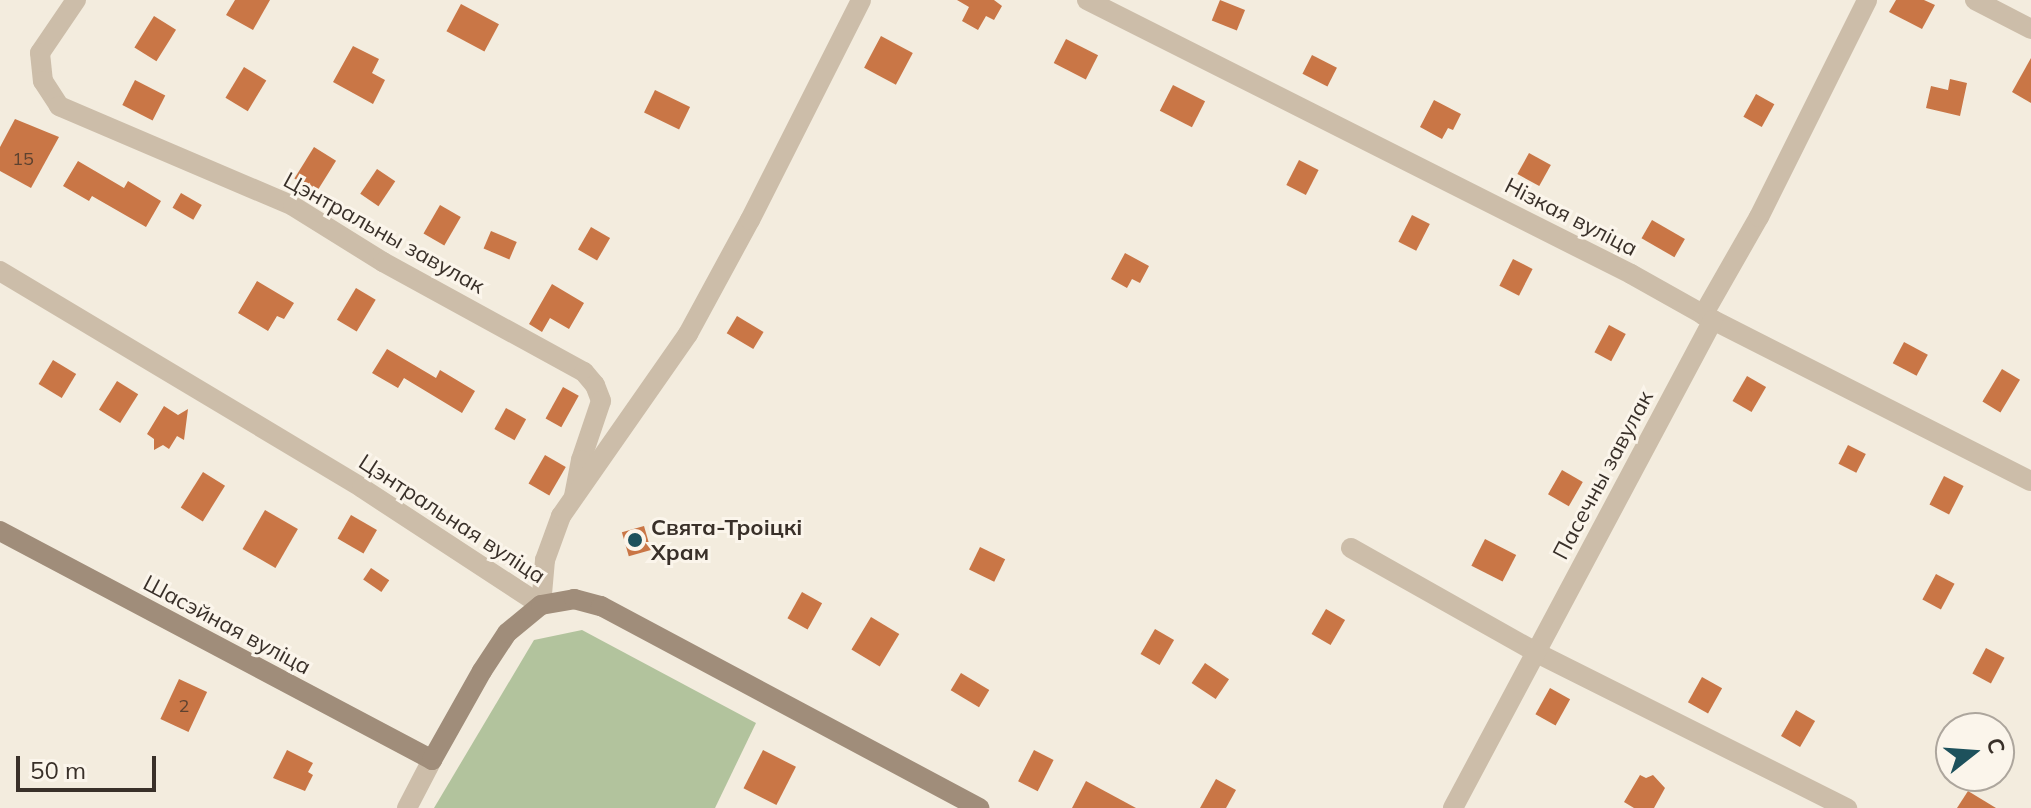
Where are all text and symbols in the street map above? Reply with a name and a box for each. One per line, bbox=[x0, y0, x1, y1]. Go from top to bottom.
house number: 15 bbox=[12, 148, 34, 170]
street label: Цэнтральны завулак bbox=[279, 167, 489, 299]
street label: Нізкая вуліца bbox=[1500, 172, 1642, 262]
street label: Пасечны завулак bbox=[1547, 386, 1659, 564]
street label: Цэнтральная вуліца bbox=[354, 449, 550, 589]
place label: Свята-Троіцкі Храм bbox=[651, 514, 802, 566]
marker: Свята-Троіцкі Храм bbox=[626, 531, 644, 549]
street label: Шасэйная вуліца bbox=[139, 570, 315, 680]
house number: 2 bbox=[179, 695, 189, 717]
north arrow bbox=[1935, 712, 2015, 792]
text: С bbox=[1980, 734, 2012, 757]
scale bar bbox=[20, 740, 160, 790]
text: 50 m bbox=[30, 755, 86, 785]

